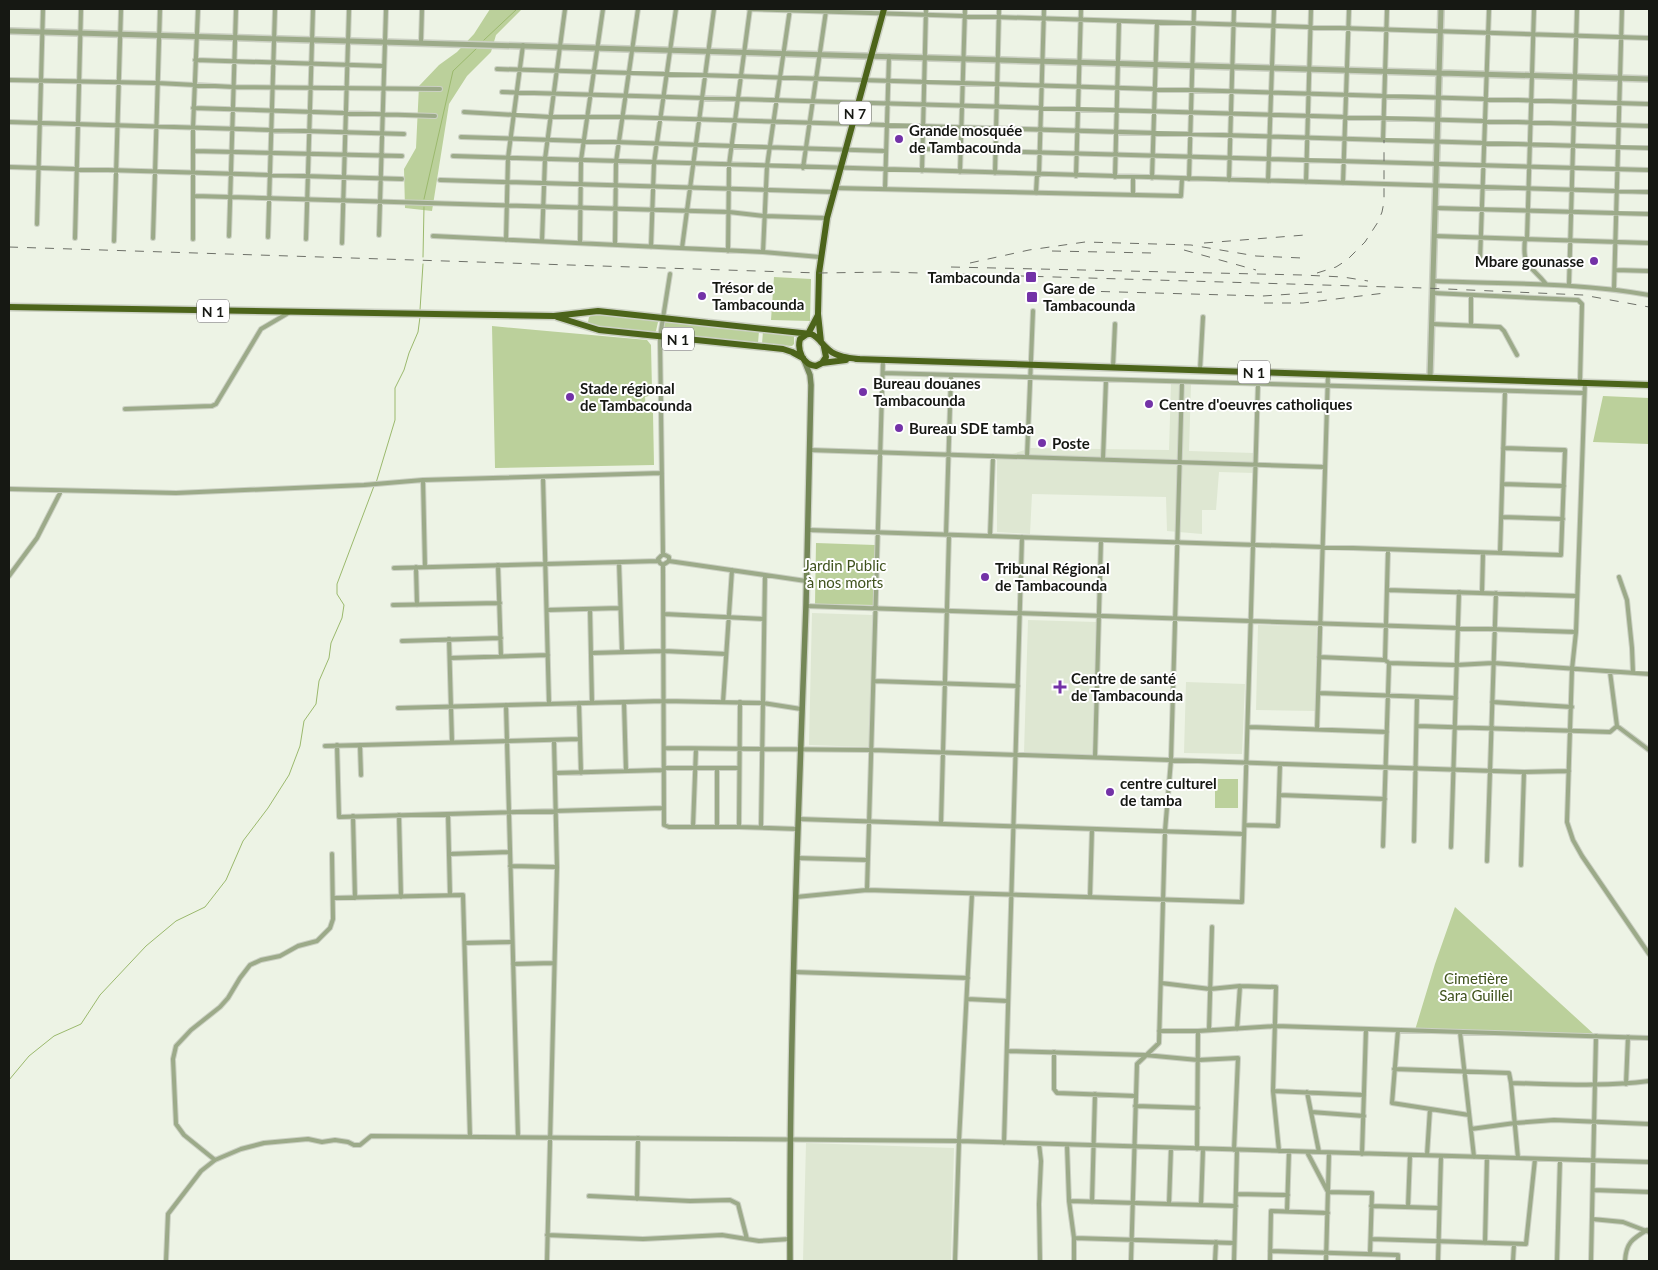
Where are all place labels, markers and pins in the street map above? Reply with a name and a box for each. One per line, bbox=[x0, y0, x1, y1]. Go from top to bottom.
place label: Grande mosquée de Tambacounda bbox=[909, 121, 1022, 156]
marker: Grande mosquée de Tambacounda bbox=[893, 133, 905, 145]
place label: Mbare gounasse bbox=[1475, 252, 1584, 270]
marker: Mbare gounasse bbox=[1588, 255, 1600, 267]
place label: Tambacounda bbox=[928, 268, 1020, 286]
marker: Tambacounda bbox=[1024, 270, 1038, 284]
place label: Trésor de Tambacounda bbox=[712, 278, 804, 313]
place label: Gare de Tambacounda bbox=[1043, 279, 1135, 314]
marker: Trésor de Tambacounda bbox=[696, 290, 708, 302]
marker: Gare de Tambacounda bbox=[1025, 290, 1039, 304]
place label: Bureau douanes Tambacounda bbox=[873, 374, 981, 409]
place label: Stade régional de Tambacounda bbox=[580, 379, 692, 414]
marker: Bureau douanes Tambacounda bbox=[857, 386, 869, 398]
marker: Stade régional de Tambacounda bbox=[564, 391, 576, 403]
place label: Centre d'oeuvres catholiques bbox=[1159, 395, 1353, 413]
marker: Centre d'oeuvres catholiques bbox=[1143, 398, 1155, 410]
place label: Bureau SDE tamba bbox=[909, 419, 1034, 437]
marker: Bureau SDE tamba bbox=[893, 422, 905, 434]
place label: Poste bbox=[1052, 434, 1090, 452]
marker: Poste bbox=[1036, 437, 1048, 449]
place label: Tribunal Régional de Tambacounda bbox=[995, 559, 1110, 594]
marker: Tribunal Régional de Tambacounda bbox=[979, 571, 991, 583]
place label: Centre de santé de Tambacounda bbox=[1071, 669, 1183, 704]
marker: Centre de santé de Tambacounda bbox=[1053, 680, 1067, 694]
place label: centre culturel de tamba bbox=[1120, 774, 1217, 809]
marker: centre culturel de tamba bbox=[1104, 786, 1116, 798]

